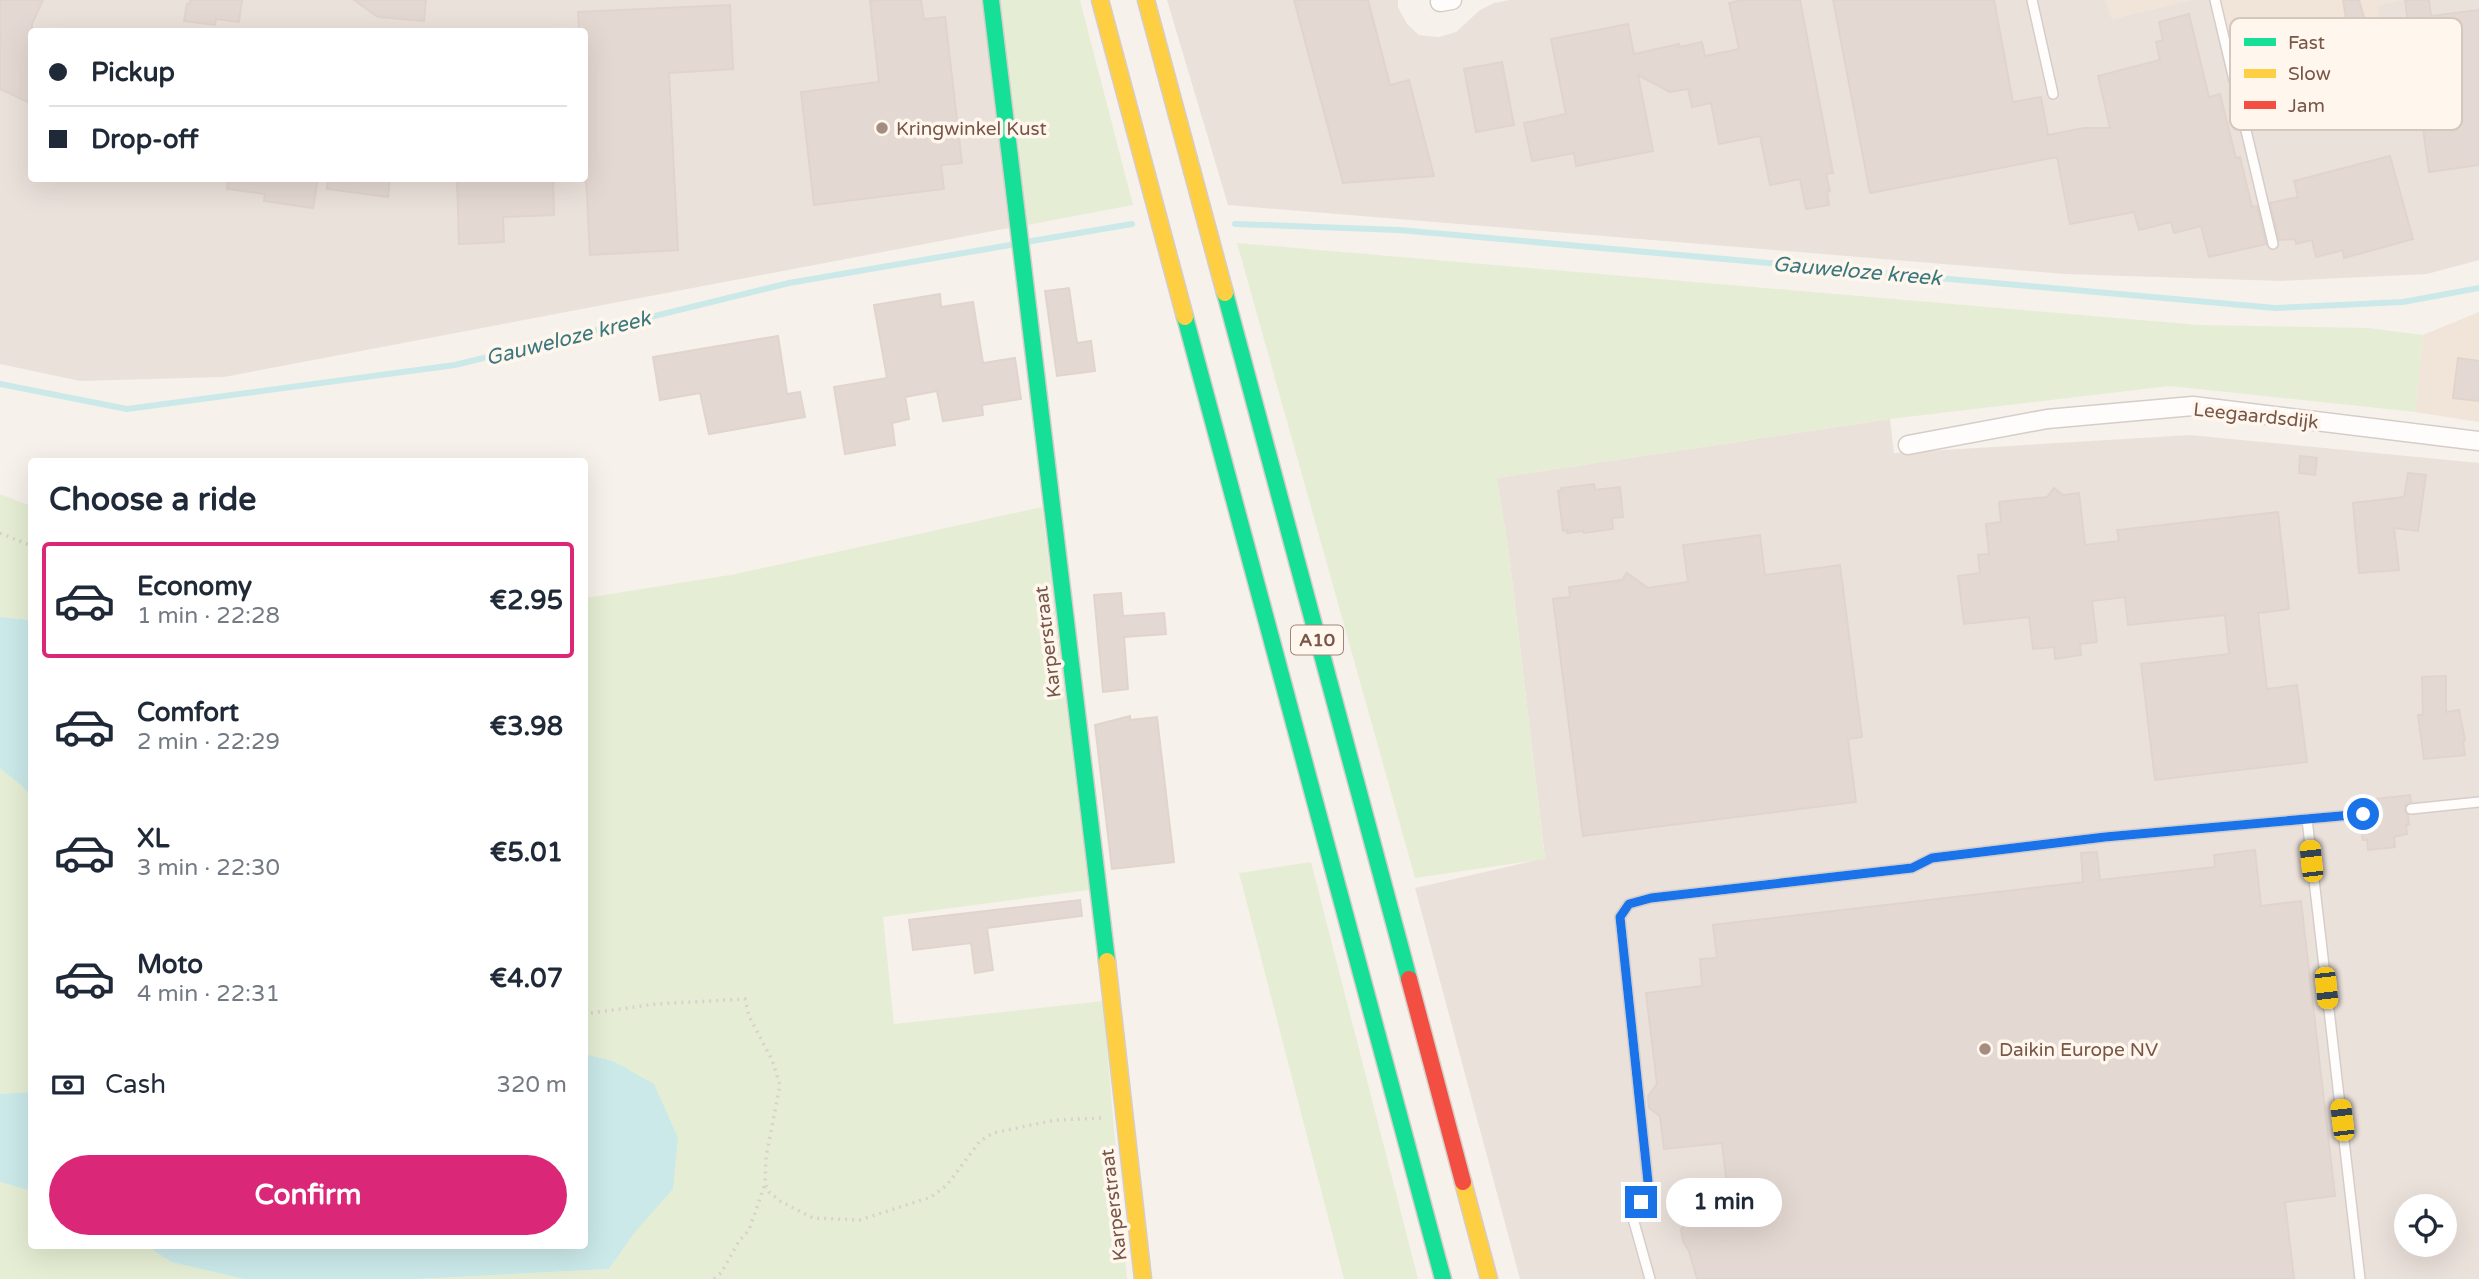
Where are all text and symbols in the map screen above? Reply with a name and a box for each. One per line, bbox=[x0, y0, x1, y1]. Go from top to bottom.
legend bbox=[2230, 18, 2462, 130]
text: Fast bbox=[2288, 32, 2325, 54]
text: Pickup bbox=[91, 57, 175, 88]
text: Slow bbox=[2288, 63, 2331, 85]
text: Jam bbox=[2288, 95, 2325, 117]
place label: Kringwinkel Kust bbox=[896, 118, 1047, 140]
marker: Kringwinkel Kust bbox=[874, 120, 890, 136]
text: Drop-off bbox=[91, 124, 198, 155]
water label: Gauweloze kreek bbox=[1772, 252, 1944, 291]
water label: Gauweloze kreek bbox=[483, 306, 655, 371]
street label: Leegaardsdijk bbox=[2192, 398, 2320, 434]
text: Choose a ride bbox=[49, 481, 256, 519]
icon: car bbox=[53, 569, 116, 632]
text: Economy bbox=[137, 571, 252, 602]
text: €2.95 bbox=[490, 585, 563, 616]
street label: Karperstraat bbox=[1030, 585, 1066, 699]
text: 1 min · 22:28 bbox=[137, 602, 280, 630]
road number: A10 bbox=[1291, 626, 1343, 654]
icon: car bbox=[53, 695, 116, 758]
text: Comfort bbox=[137, 697, 239, 728]
text: €3.98 bbox=[490, 711, 563, 742]
text: 2 min · 22:29 bbox=[137, 728, 280, 756]
route start bbox=[2347, 798, 2379, 830]
icon: car bbox=[53, 821, 116, 884]
text: XL bbox=[137, 823, 169, 854]
text: €5.01 bbox=[490, 837, 563, 868]
car bbox=[2299, 839, 2324, 883]
text: 3 min · 22:30 bbox=[137, 854, 280, 882]
icon: car bbox=[53, 947, 116, 1010]
text: Moto bbox=[137, 949, 203, 980]
text: €4.07 bbox=[490, 963, 563, 994]
car bbox=[2314, 966, 2339, 1010]
text: 4 min · 22:31 bbox=[137, 980, 280, 1008]
place label: Daikin Europe NV bbox=[1999, 1039, 2158, 1061]
marker: Daikin Europe NV bbox=[1977, 1041, 1993, 1057]
icon: cash bbox=[49, 1066, 87, 1104]
text: Cash bbox=[105, 1069, 166, 1100]
text: 320 m bbox=[497, 1071, 567, 1099]
car bbox=[2330, 1098, 2355, 1142]
street label: Karperstraat bbox=[1096, 1148, 1132, 1262]
button: Confirm bbox=[49, 1155, 567, 1235]
callout: 1 min bbox=[1666, 1178, 1781, 1226]
route end bbox=[1625, 1186, 1657, 1218]
text: 1 min bbox=[1693, 1188, 1755, 1216]
map controls bbox=[2394, 1194, 2457, 1257]
button: locate bbox=[2394, 1194, 2457, 1257]

